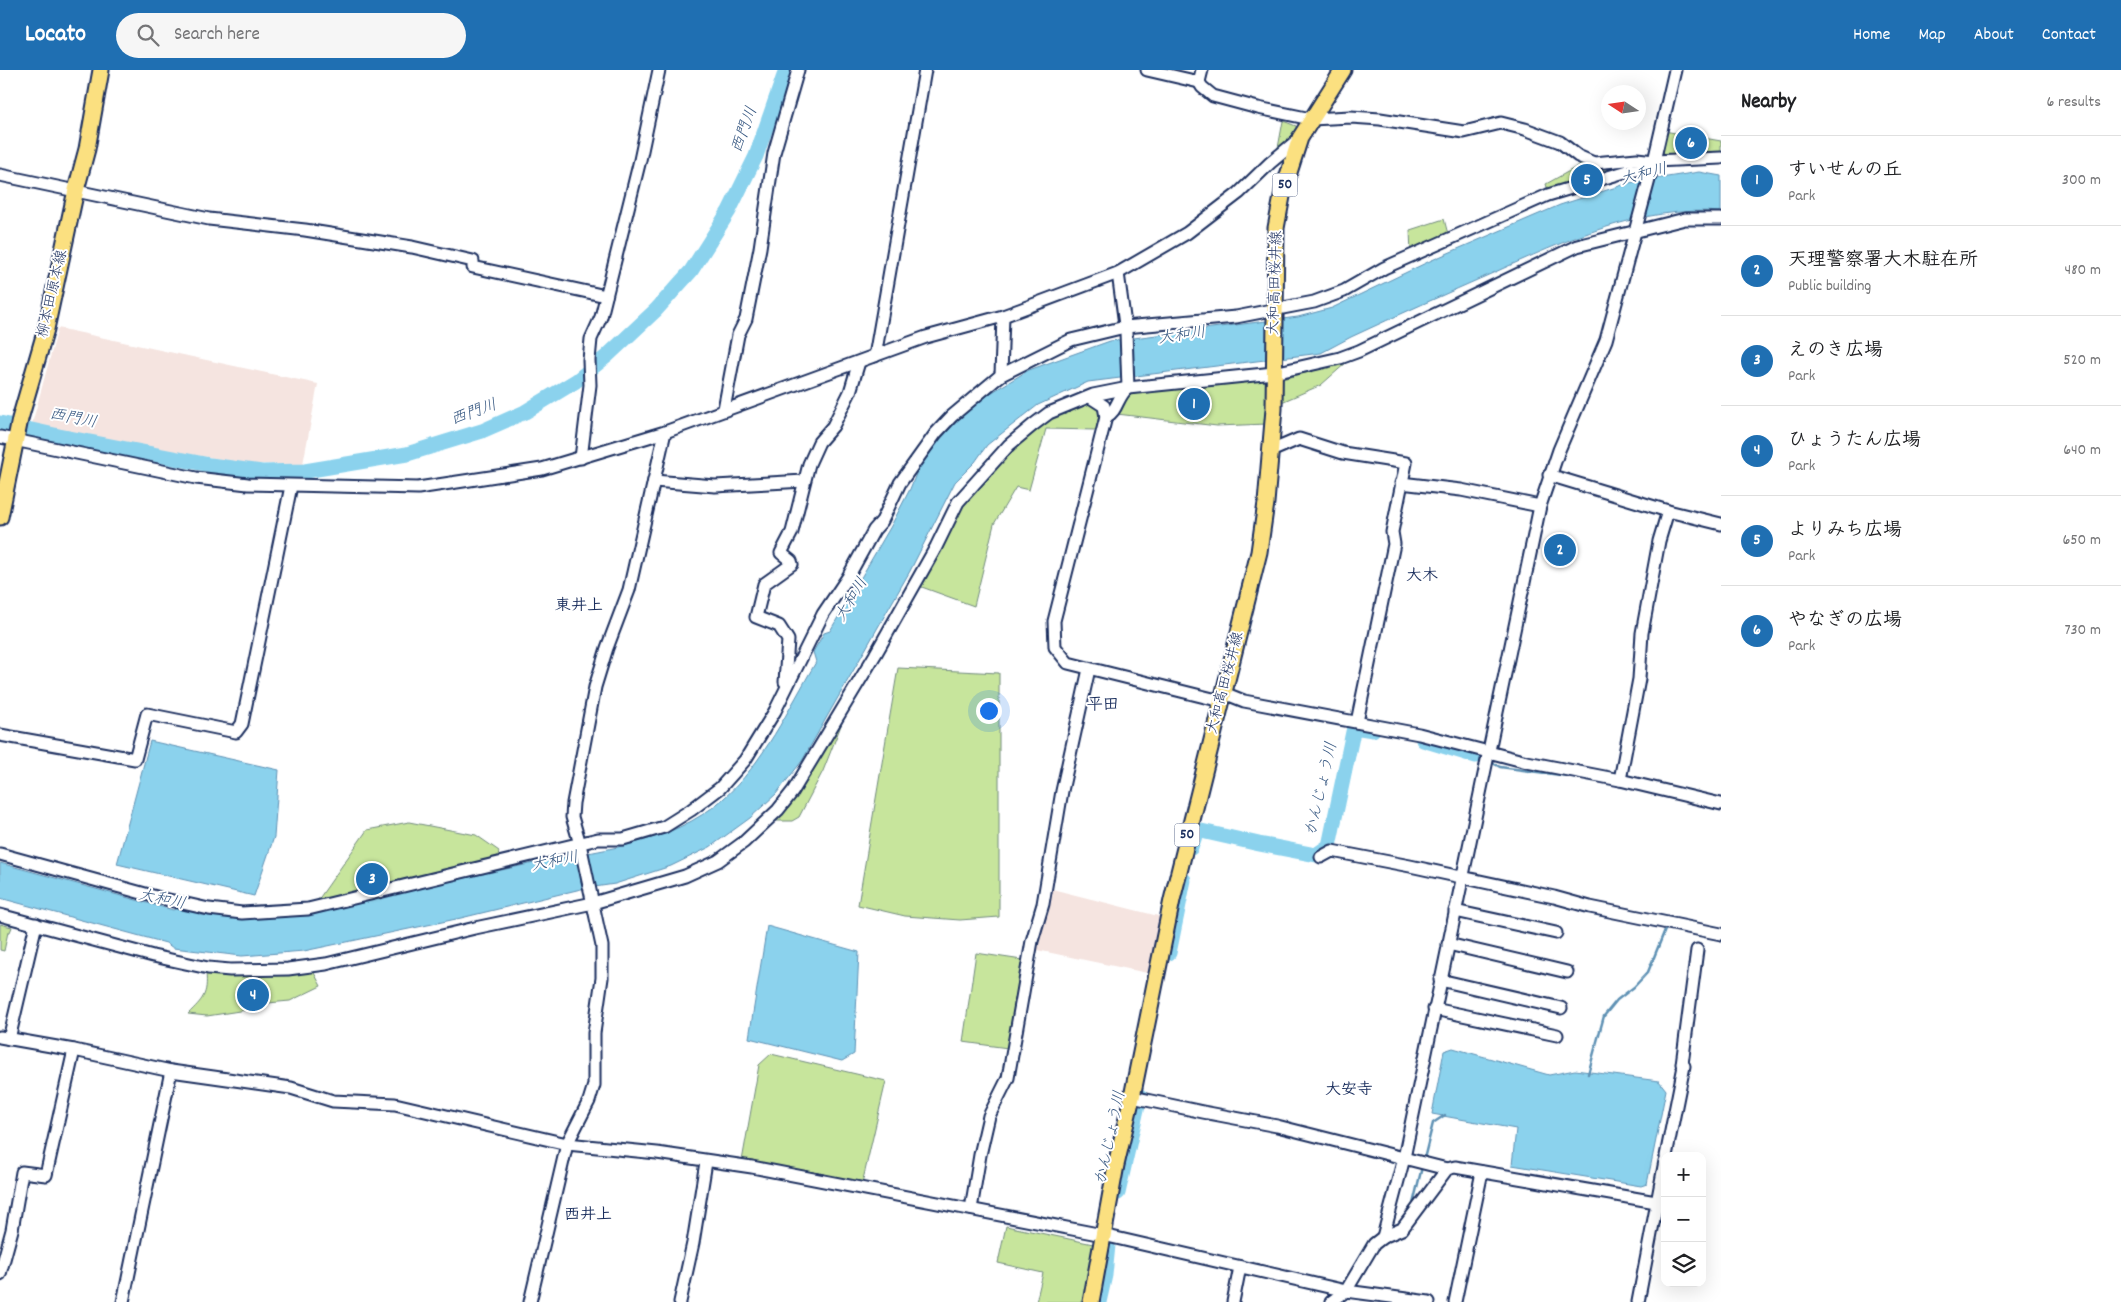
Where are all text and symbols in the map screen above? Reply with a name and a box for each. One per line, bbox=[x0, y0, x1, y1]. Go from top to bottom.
search box bbox=[116, 13, 466, 58]
text: Locato bbox=[25, 18, 86, 52]
icon: search bbox=[134, 21, 162, 49]
text: Search here bbox=[174, 22, 260, 49]
text: Home bbox=[1853, 23, 1890, 48]
text: Map bbox=[1918, 23, 1946, 48]
text: About bbox=[1974, 23, 2014, 48]
text: Contact bbox=[2042, 23, 2096, 48]
north arrow bbox=[1601, 85, 1646, 130]
text: Nearby bbox=[1741, 88, 1796, 118]
text: 6 results bbox=[2046, 91, 2101, 114]
water label: 西門川 bbox=[726, 104, 764, 156]
pin: 6 bbox=[1675, 124, 1707, 162]
water label: 大和川 bbox=[1618, 158, 1670, 192]
text: すいせんの丘 bbox=[1788, 158, 1902, 185]
pin: 5 bbox=[1571, 161, 1603, 199]
text: 1 bbox=[1755, 169, 1759, 192]
text: 300 m bbox=[2062, 169, 2101, 192]
road number: 50 bbox=[1272, 174, 1298, 196]
text: Park bbox=[1788, 185, 1815, 208]
street label: 大和高田桜井線 bbox=[1263, 230, 1289, 336]
street label: 柳本田原本線 bbox=[32, 248, 74, 340]
text: 天理警察署大木駐在所 bbox=[1788, 248, 1978, 275]
text: 2 bbox=[1754, 259, 1761, 282]
text: 480 m bbox=[2065, 259, 2101, 282]
text: Public building bbox=[1788, 275, 1871, 298]
water label: 大和川 bbox=[1157, 321, 1207, 351]
text: えのき広場 bbox=[1788, 338, 1883, 365]
text: 3 bbox=[1753, 349, 1761, 372]
text: 520 m bbox=[2063, 349, 2101, 372]
text: Park bbox=[1788, 365, 1815, 388]
pin: 1 bbox=[1178, 385, 1210, 423]
water label: 西門川 bbox=[448, 394, 500, 432]
water label: 西門川 bbox=[47, 403, 99, 435]
text: ひょうたん広場 bbox=[1788, 428, 1921, 455]
text: 4 bbox=[1754, 439, 1760, 462]
text: 640 m bbox=[2063, 439, 2101, 462]
text: Park bbox=[1788, 455, 1815, 478]
text: よりみち広場 bbox=[1788, 518, 1902, 545]
text: 5 bbox=[1753, 529, 1761, 552]
text: 650 m bbox=[2062, 529, 2101, 552]
pin: 2 bbox=[1544, 531, 1576, 569]
text: Park bbox=[1788, 545, 1815, 568]
district label: 大木 bbox=[1406, 565, 1438, 588]
water label: 大和川 bbox=[830, 573, 874, 627]
district label: 東井上 bbox=[555, 595, 603, 618]
text: やなぎの広場 bbox=[1788, 608, 1902, 635]
text: 6 bbox=[1753, 619, 1761, 642]
text: 730 m bbox=[2064, 619, 2101, 642]
street label: 大和高田桜井線 bbox=[1202, 629, 1250, 737]
text: Park bbox=[1788, 635, 1815, 658]
district label: 平田 bbox=[1087, 694, 1119, 717]
your location bbox=[976, 698, 1002, 724]
water label: かんじょう川 bbox=[1300, 740, 1344, 838]
road number: 50 bbox=[1174, 824, 1200, 846]
water label: 大和川 bbox=[529, 846, 581, 878]
pin: 3 bbox=[356, 860, 388, 898]
water label: 大和川 bbox=[136, 884, 188, 916]
pin: 4 bbox=[237, 976, 269, 1014]
district label: 大安寺 bbox=[1325, 1079, 1373, 1102]
water label: かんじょう川 bbox=[1090, 1089, 1132, 1187]
map controls bbox=[1661, 1152, 1706, 1287]
button: + bbox=[1661, 1152, 1706, 1197]
button: − bbox=[1661, 1197, 1706, 1242]
district label: 西井上 bbox=[564, 1204, 612, 1227]
button: layers bbox=[1661, 1242, 1706, 1287]

